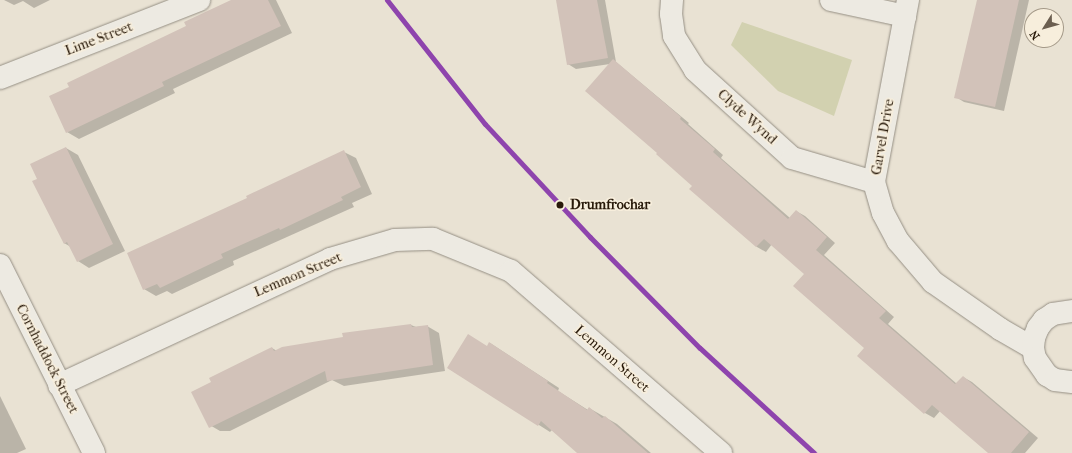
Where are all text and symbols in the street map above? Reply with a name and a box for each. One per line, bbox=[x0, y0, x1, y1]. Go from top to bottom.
north arrow bbox=[1024, 8, 1064, 48]
street label: Lime Street bbox=[63, 18, 135, 60]
text: N bbox=[1027, 28, 1043, 42]
street label: Clyde Wynd bbox=[714, 86, 780, 148]
street label: Garvel Drive bbox=[868, 98, 898, 176]
place label: Drumfrochar bbox=[570, 197, 650, 213]
marker: Drumfrochar bbox=[553, 198, 567, 212]
street label: Lemmon Street bbox=[252, 249, 344, 301]
street label: Cornhaddock Street bbox=[12, 302, 82, 416]
street label: Lemmon Street bbox=[571, 322, 653, 396]

